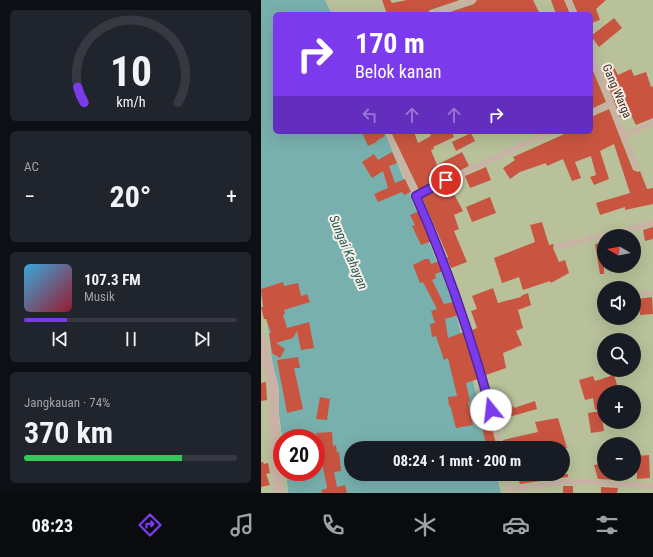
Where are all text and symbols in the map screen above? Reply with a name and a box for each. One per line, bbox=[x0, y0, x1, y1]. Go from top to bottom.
text: 170 m bbox=[355, 27, 425, 60]
icon: right bbox=[289, 28, 341, 80]
text: 10 bbox=[109, 47, 152, 96]
text: Belok kanan bbox=[355, 61, 441, 82]
street label: Gang Warga bbox=[599, 62, 635, 120]
text: km/h bbox=[116, 94, 145, 110]
icon: left bbox=[359, 104, 381, 126]
icon: ahead bbox=[401, 104, 423, 126]
icon: ahead bbox=[443, 104, 465, 126]
icon: right bbox=[485, 104, 507, 126]
text: AC bbox=[24, 159, 39, 174]
pin bbox=[429, 163, 463, 197]
icon: arrive bbox=[435, 169, 457, 191]
text: 20° bbox=[110, 179, 152, 214]
text: − bbox=[24, 184, 35, 209]
text: + bbox=[226, 184, 237, 209]
water label: Sungai Kahayan bbox=[326, 213, 371, 292]
north arrow bbox=[597, 229, 641, 273]
map controls bbox=[597, 229, 641, 481]
text: 107.3 FM bbox=[84, 271, 141, 289]
button: sound bbox=[597, 281, 641, 325]
text: Musik bbox=[84, 289, 115, 304]
icon: previous bbox=[49, 328, 71, 350]
icon: pause bbox=[120, 328, 142, 350]
icon: next bbox=[191, 328, 213, 350]
button: search bbox=[597, 333, 641, 377]
button: + bbox=[597, 385, 641, 429]
position arrow bbox=[470, 389, 512, 431]
text: Jangkauan · 74% bbox=[24, 395, 110, 410]
text: 370 km bbox=[24, 415, 113, 450]
speed limit sign: 20 bbox=[273, 429, 325, 481]
button: − bbox=[597, 437, 641, 481]
text: 08:24 · 1 mnt · 200 m bbox=[393, 452, 521, 470]
icon: directions bbox=[136, 511, 164, 539]
icon: music bbox=[228, 511, 256, 539]
icon: phone bbox=[319, 511, 347, 539]
icon: climate bbox=[411, 511, 439, 539]
icon: car bbox=[502, 511, 530, 539]
icon: filters bbox=[593, 511, 621, 539]
text: 08:23 bbox=[32, 515, 73, 536]

